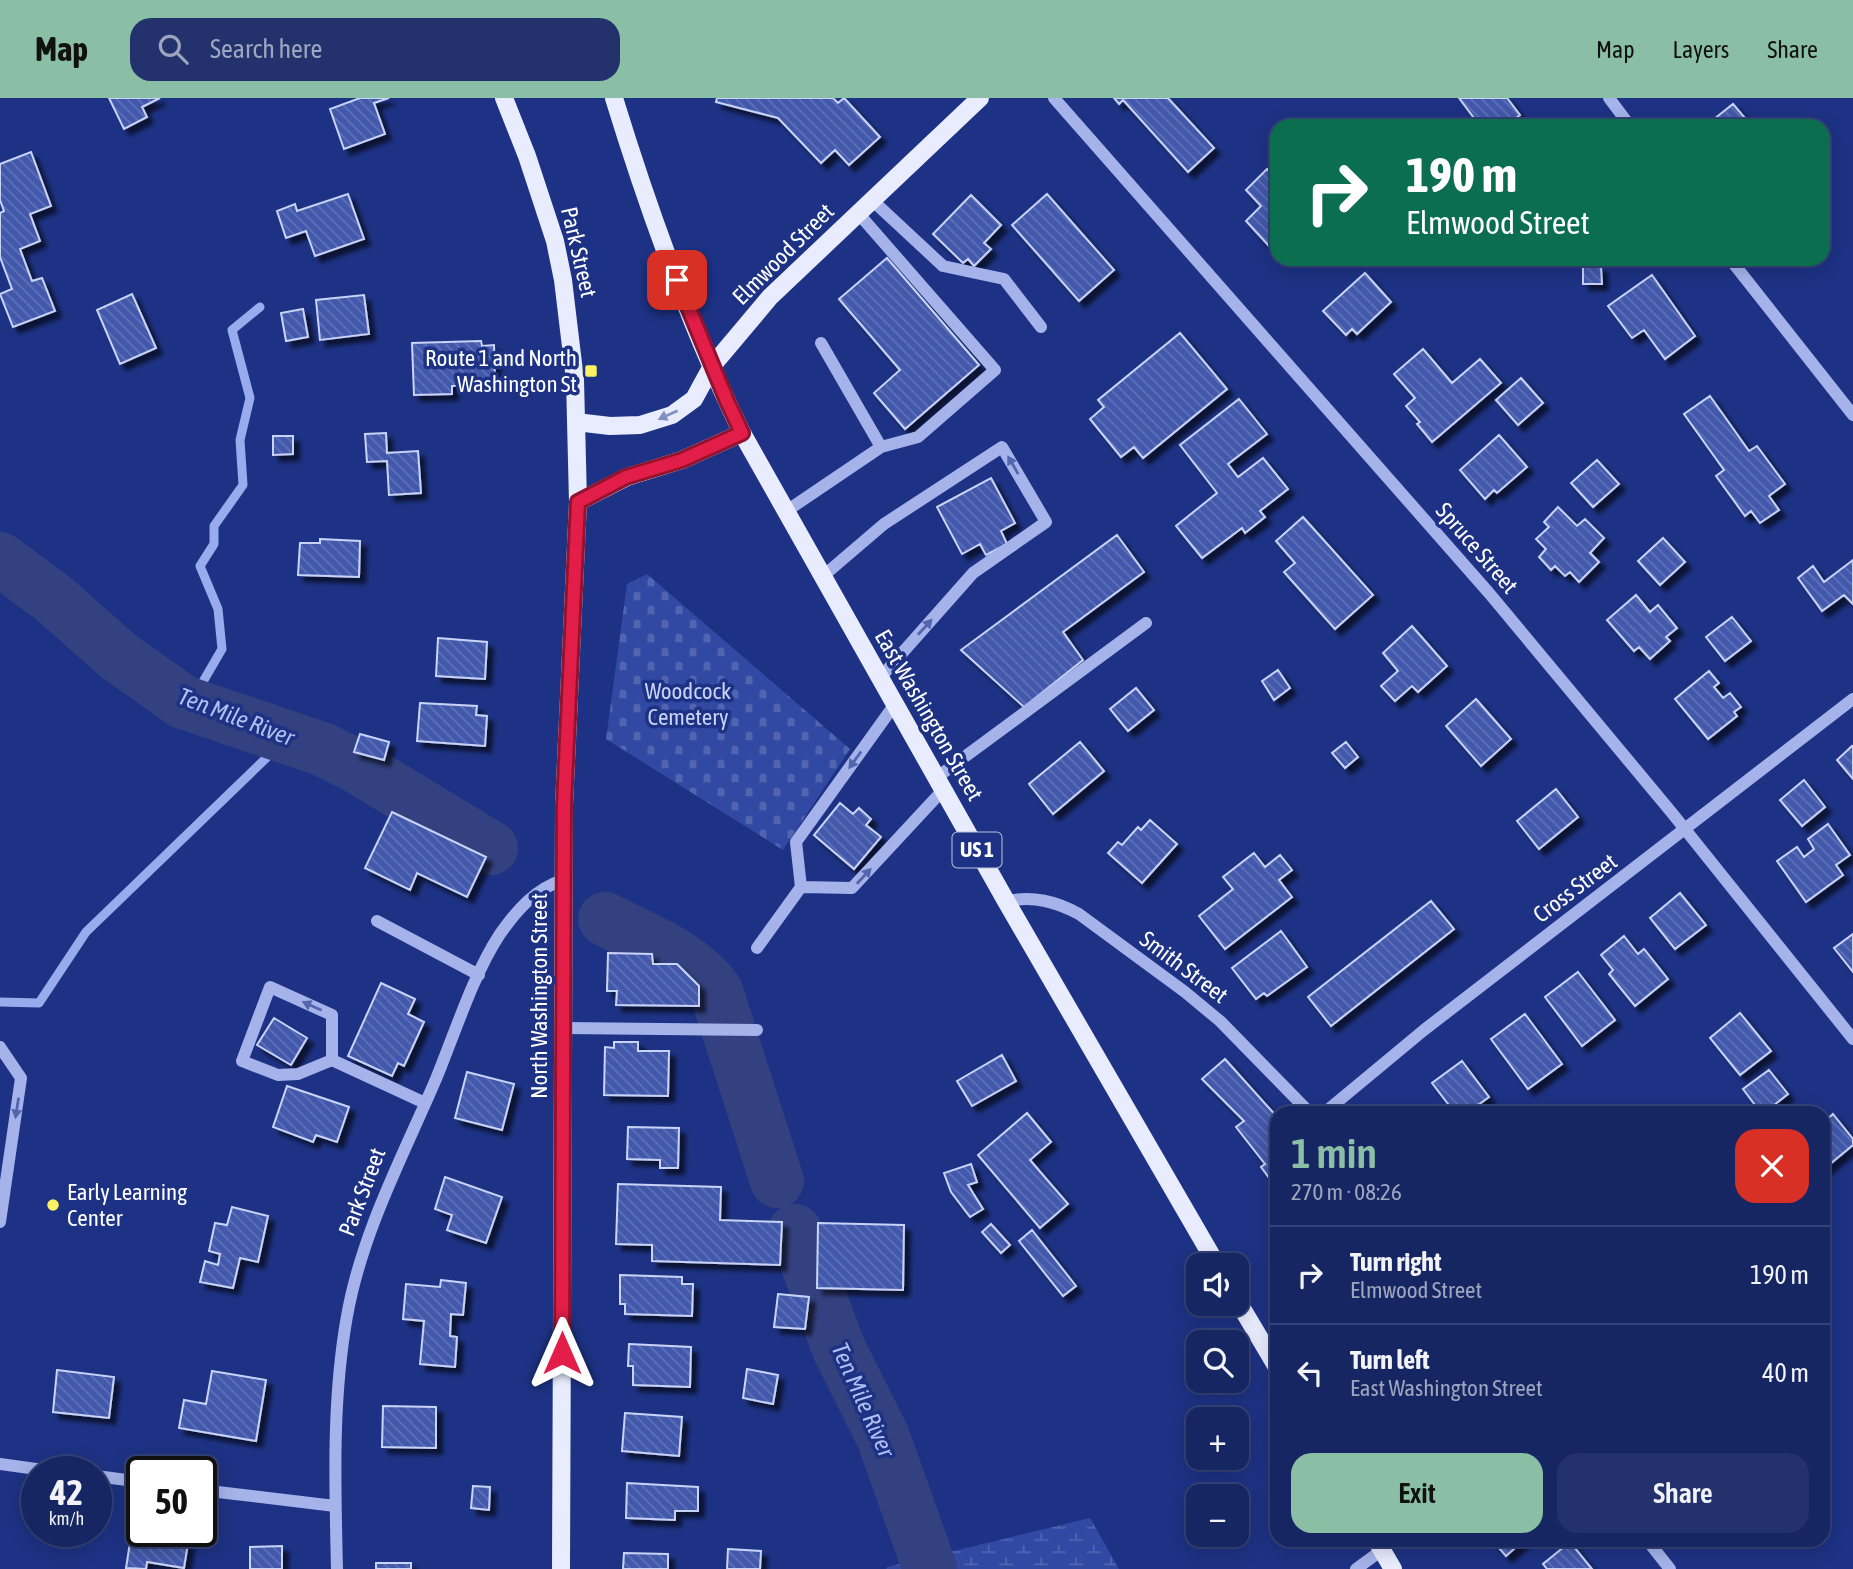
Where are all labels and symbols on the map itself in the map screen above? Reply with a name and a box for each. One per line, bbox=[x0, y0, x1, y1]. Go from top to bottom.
street label: Elmwood Street bbox=[727, 198, 839, 310]
street label: Park Street bbox=[556, 204, 602, 300]
pin bbox=[647, 250, 707, 310]
place label: Route 1 and North Washington St bbox=[425, 345, 577, 397]
marker: Route 1 and North Washington St bbox=[583, 363, 599, 379]
one-way arrow bbox=[658, 409, 678, 421]
one-way arrow bbox=[1007, 455, 1019, 475]
street label: Spruce Street bbox=[1431, 498, 1523, 598]
one-way arrow bbox=[917, 618, 933, 636]
street label: East Washington Street bbox=[870, 625, 988, 805]
park label: Woodcock Cemetery bbox=[645, 678, 731, 730]
water label: Ten Mile River bbox=[174, 682, 299, 751]
one-way arrow bbox=[848, 751, 862, 769]
road number: US 1 bbox=[953, 832, 1002, 868]
street label: Cross Street bbox=[1528, 848, 1622, 928]
one-way arrow bbox=[855, 868, 871, 885]
street label: North Washington Street bbox=[526, 893, 552, 1099]
street label: Smith Street bbox=[1135, 926, 1233, 1008]
one-way arrow bbox=[302, 1000, 322, 1012]
one-way arrow bbox=[11, 1097, 22, 1119]
street label: Park Street bbox=[333, 1144, 391, 1240]
place label: Early Learning Center bbox=[67, 1179, 187, 1231]
marker: Early Learning Center bbox=[45, 1197, 61, 1213]
position arrow bbox=[525, 1316, 599, 1390]
water label: Ten Mile River bbox=[826, 1339, 901, 1462]
speed limit sign: 50 bbox=[126, 1456, 217, 1547]

